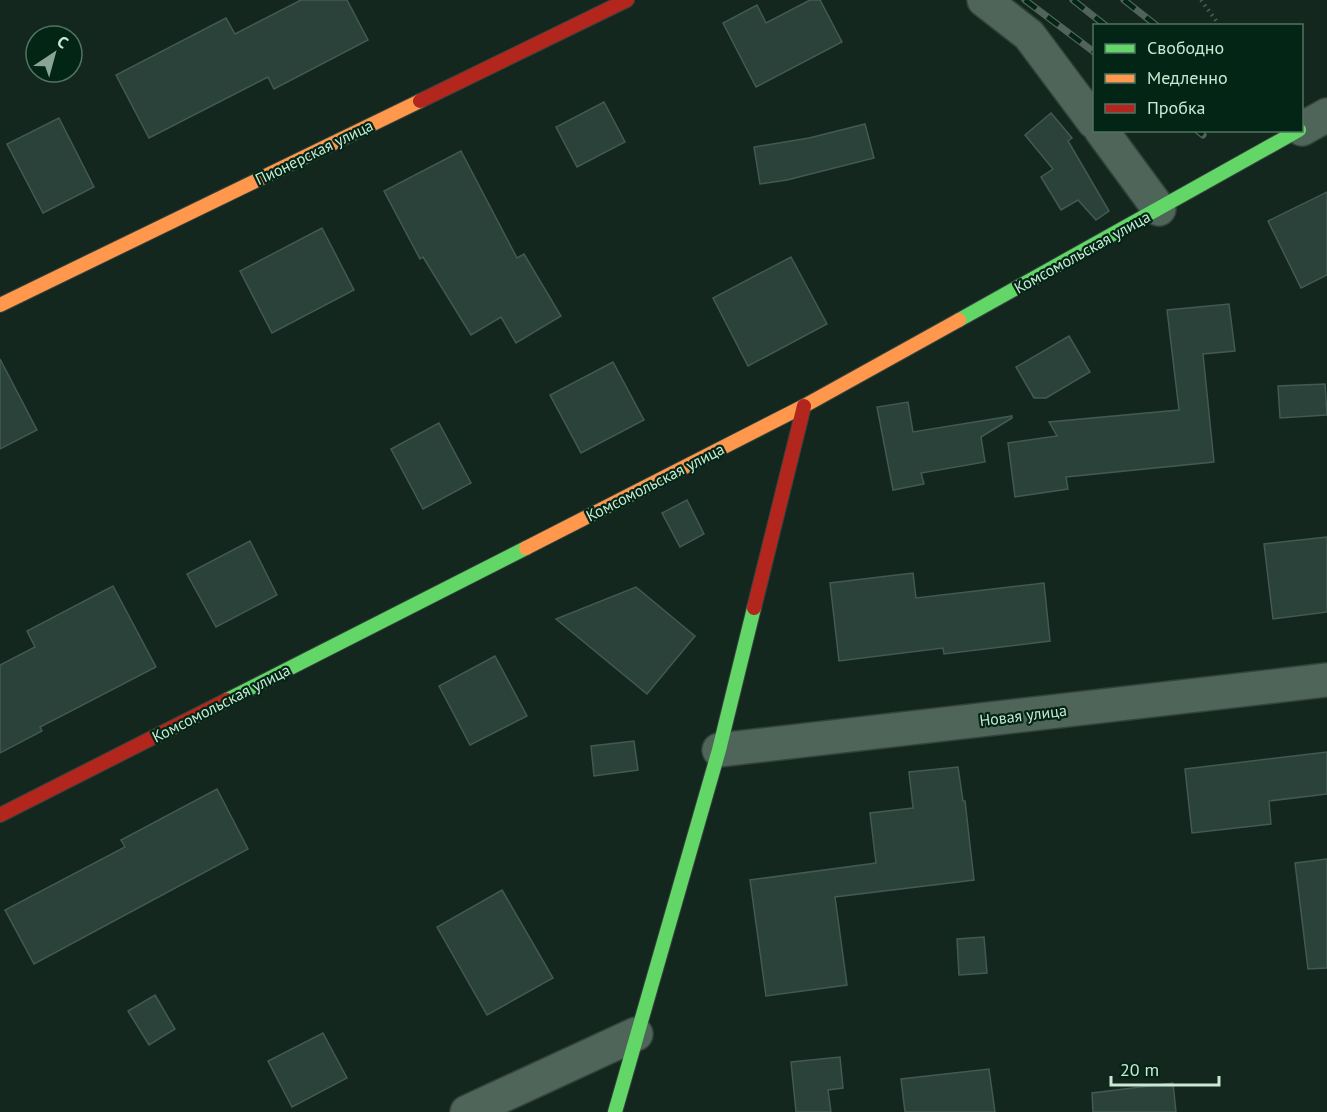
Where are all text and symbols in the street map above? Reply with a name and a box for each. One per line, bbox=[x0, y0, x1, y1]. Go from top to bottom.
north arrow bbox=[24, 24, 84, 84]
legend bbox=[1093, 24, 1303, 132]
text: С bbox=[53, 31, 72, 53]
text: Свободно bbox=[1147, 36, 1224, 59]
text: Медленно bbox=[1147, 66, 1228, 89]
text: Пробка bbox=[1147, 96, 1205, 119]
street label: Пионерская улица bbox=[252, 115, 376, 189]
street label: Комсомольская улица bbox=[1010, 206, 1154, 298]
street label: Комсомольская улица bbox=[583, 438, 727, 526]
street label: Комсомольская улица bbox=[149, 659, 293, 747]
street label: Новая улица bbox=[978, 700, 1068, 730]
scale bar bbox=[1111, 1049, 1219, 1087]
text: 20 m bbox=[1120, 1058, 1159, 1081]

